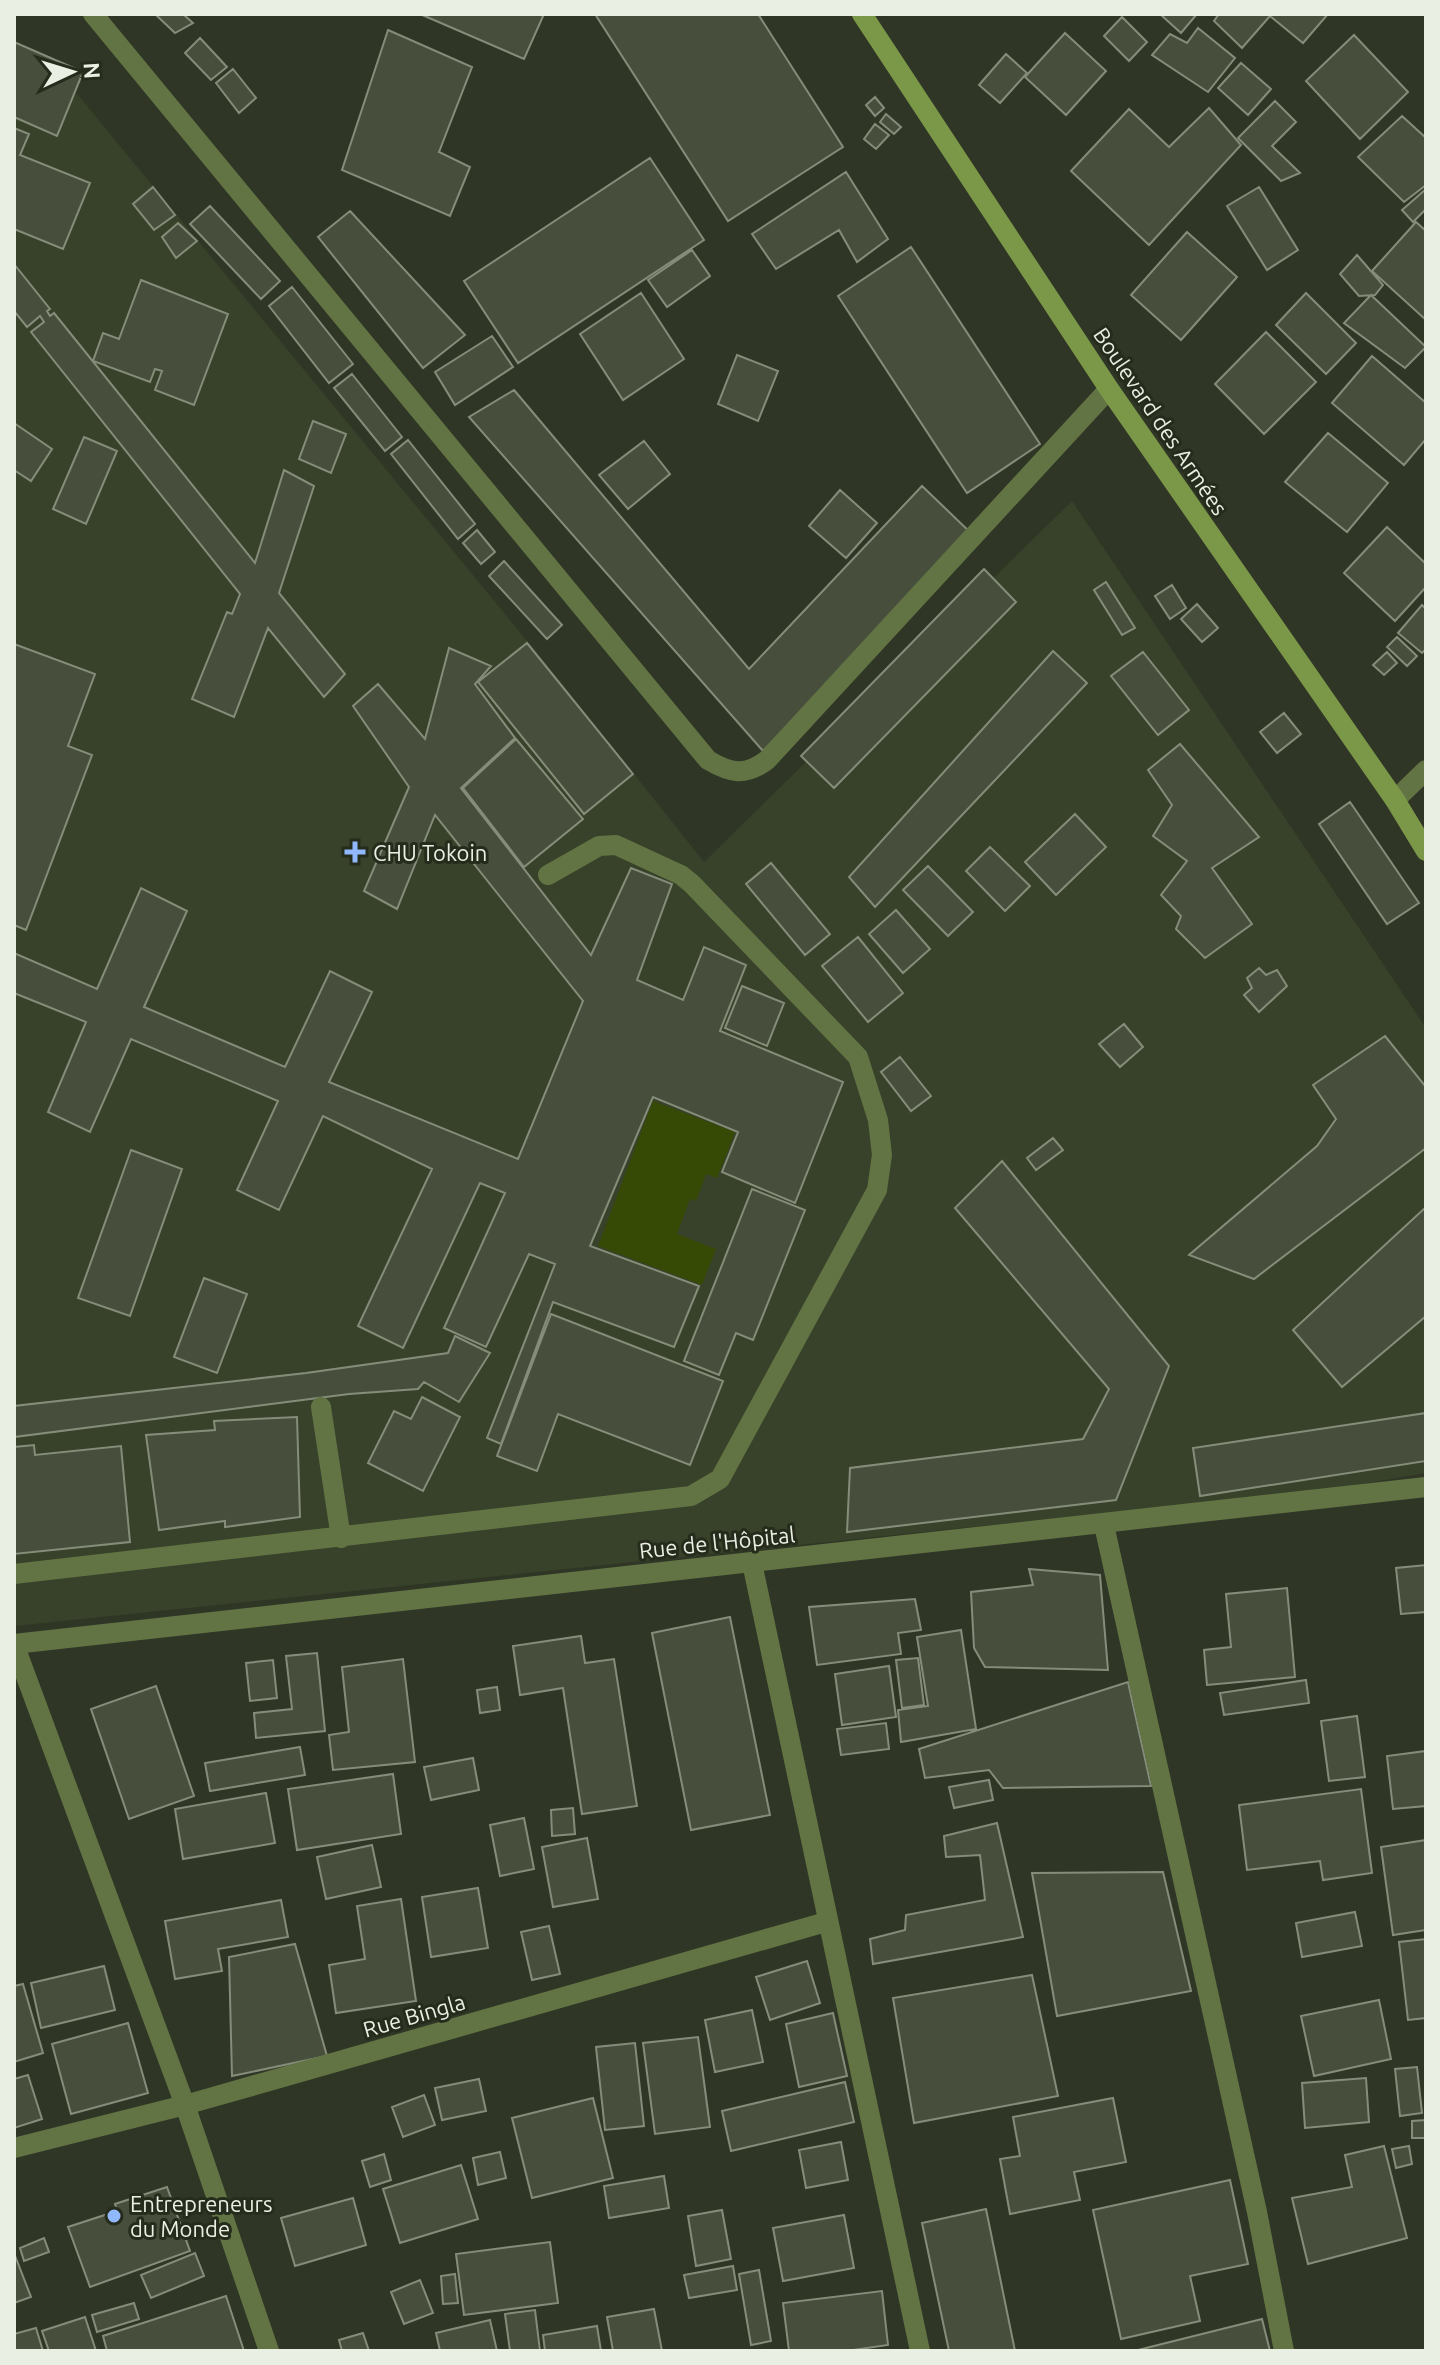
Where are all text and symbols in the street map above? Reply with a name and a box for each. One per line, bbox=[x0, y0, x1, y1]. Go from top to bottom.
north arrow bbox=[32, 32, 112, 112]
text: N bbox=[79, 62, 105, 80]
street label: Boulevard des Armées bbox=[1089, 323, 1233, 519]
place label: CHU Tokoin bbox=[373, 840, 487, 865]
marker: CHU Tokoin bbox=[344, 841, 366, 863]
street label: Rue de l'Hôpital bbox=[638, 1521, 796, 1563]
street label: Rue Bingla bbox=[360, 1988, 468, 2042]
place label: Entrepreneurs du Monde bbox=[130, 2191, 273, 2241]
marker: Entrepreneurs du Monde bbox=[105, 2207, 123, 2225]

